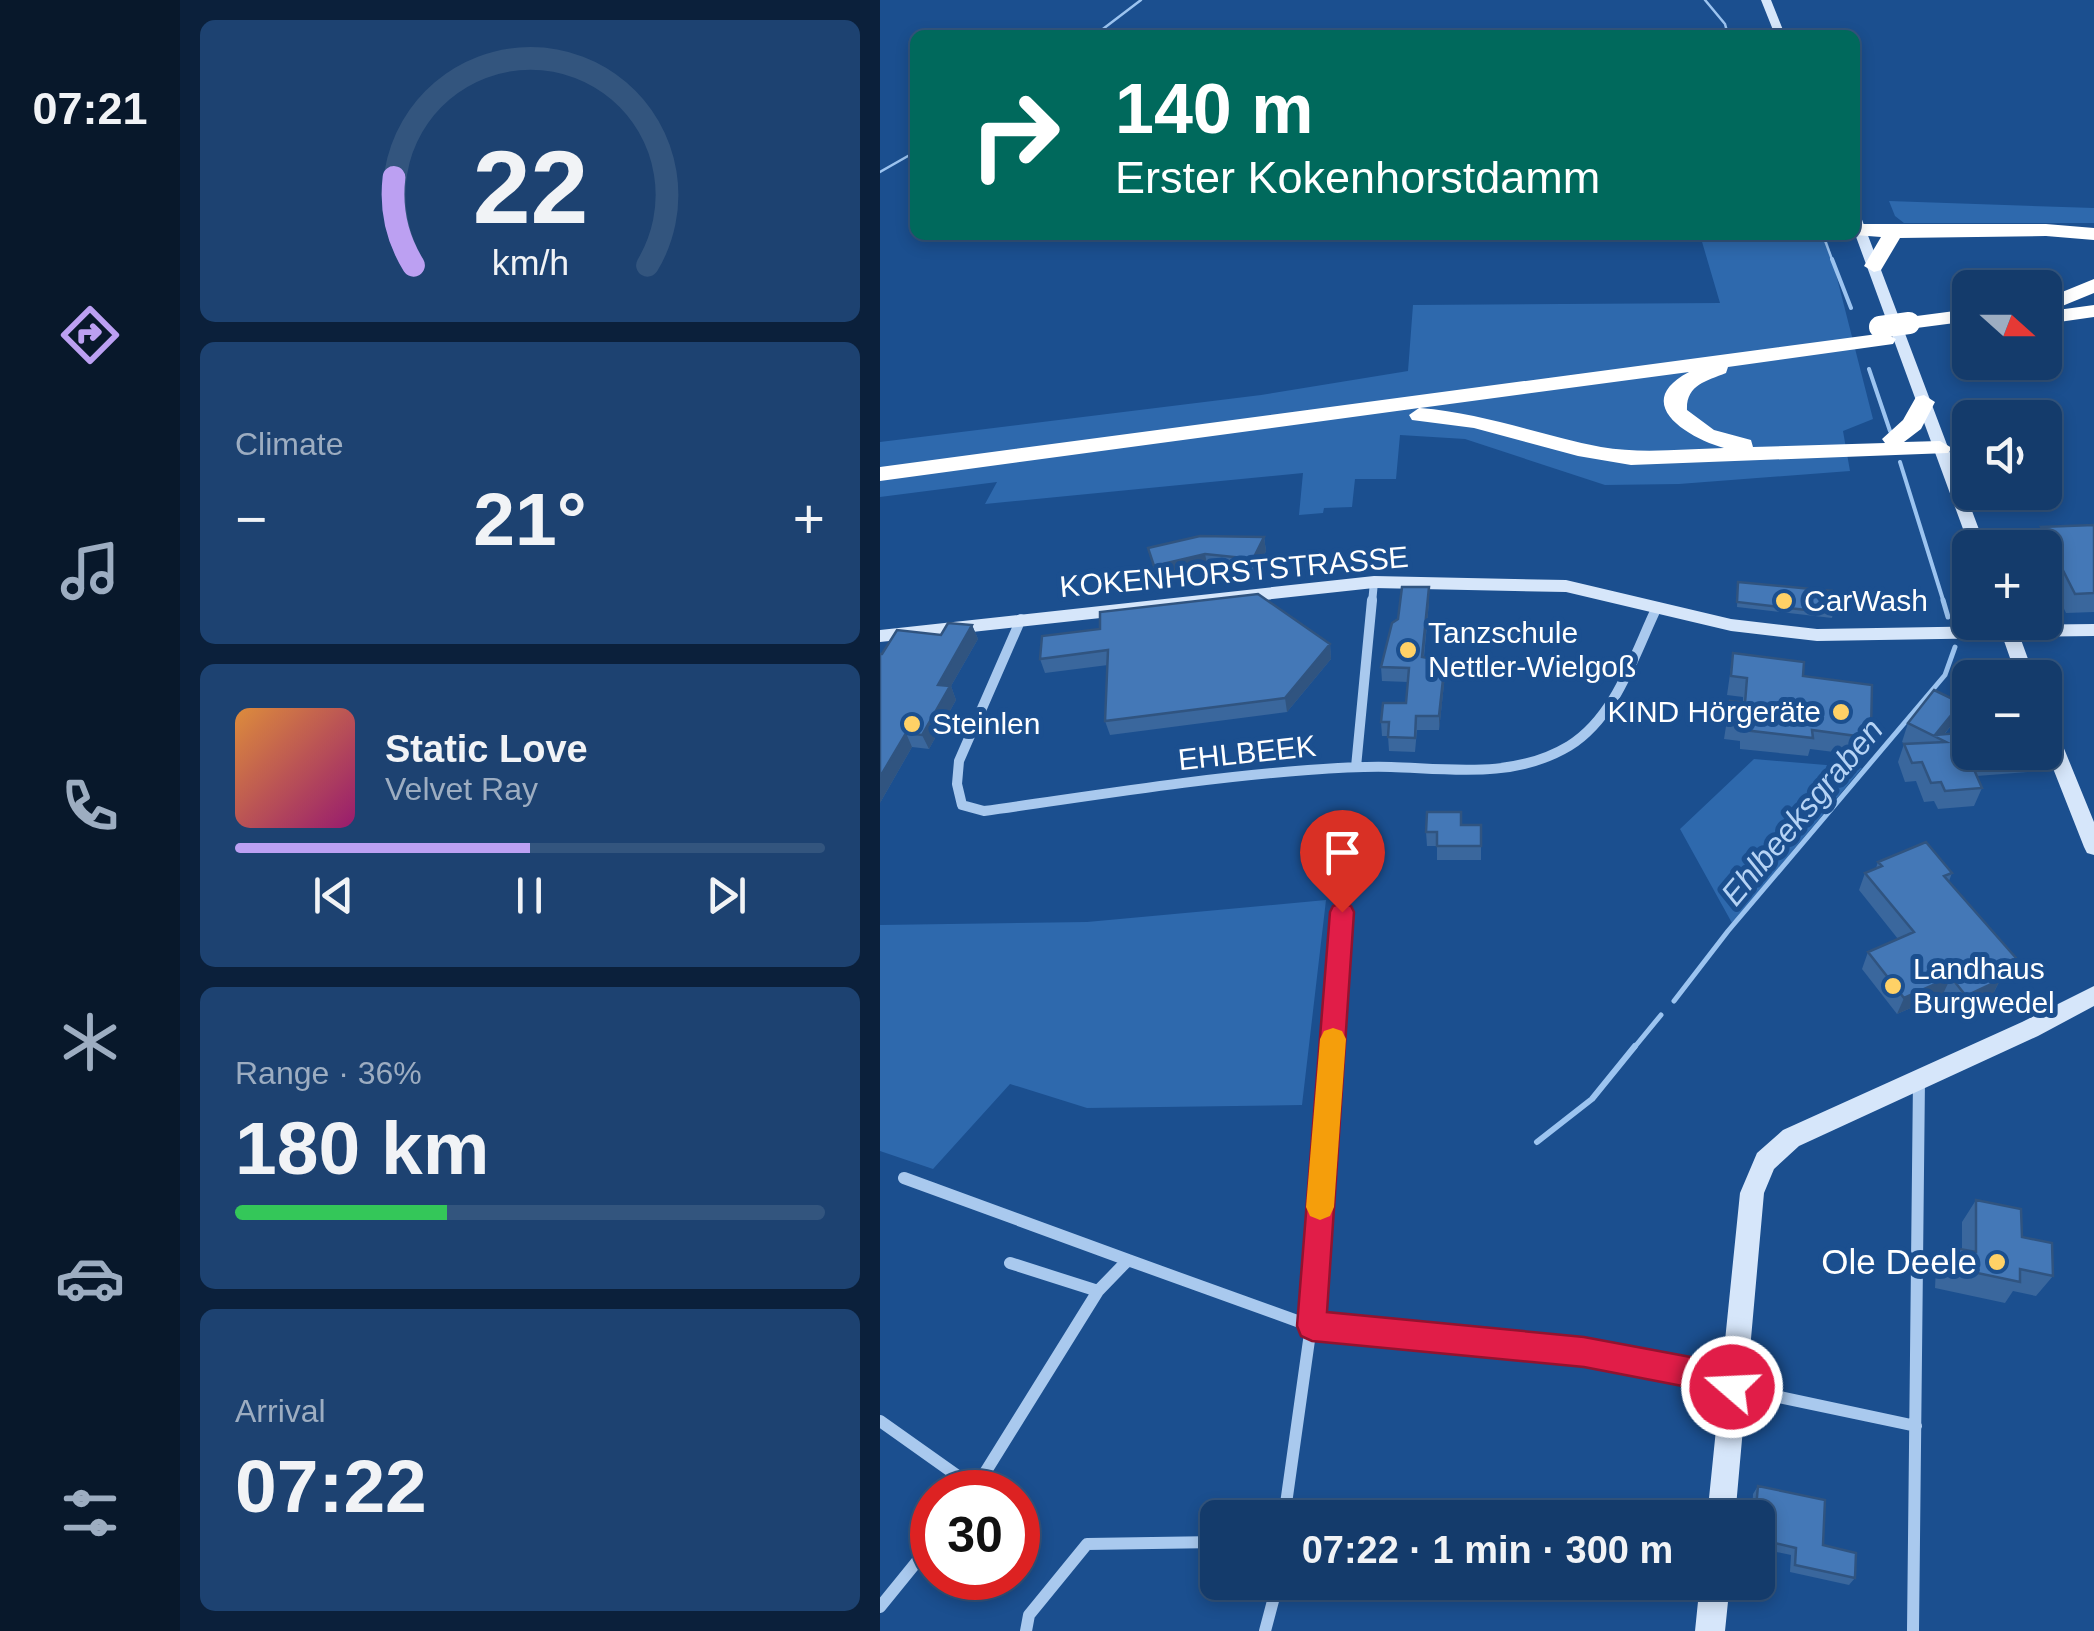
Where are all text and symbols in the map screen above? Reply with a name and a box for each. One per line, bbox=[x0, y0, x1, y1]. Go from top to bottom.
icon: right bbox=[950, 70, 1080, 200]
text: 140 m bbox=[1115, 70, 1313, 148]
text: 07:21 bbox=[32, 83, 148, 134]
text: 22 bbox=[472, 129, 588, 245]
text: Erster Kokenhorstdamm bbox=[1115, 152, 1600, 203]
text: km/h bbox=[491, 243, 569, 283]
north arrow bbox=[1952, 270, 2062, 380]
map controls bbox=[1952, 270, 2062, 770]
icon: directions bbox=[55, 300, 125, 370]
button: sound bbox=[1952, 400, 2062, 510]
text: Climate bbox=[235, 426, 343, 462]
text: 21° bbox=[473, 477, 587, 561]
text: − bbox=[235, 488, 267, 550]
text: + bbox=[793, 488, 825, 550]
button: + bbox=[1952, 530, 2062, 640]
icon: music bbox=[55, 536, 125, 606]
street label: KOKENHORSTSTRASSE bbox=[1058, 540, 1410, 603]
place label: CarWash bbox=[1804, 584, 1928, 617]
marker: CarWash bbox=[1773, 590, 1795, 612]
place label: Tanzschule Nettler-Wielgoß bbox=[1428, 616, 1636, 683]
marker: Tanzschule Nettler-Wielgoß bbox=[1397, 639, 1419, 661]
button: − bbox=[1952, 660, 2062, 770]
place label: KIND Hörgeräte bbox=[1608, 695, 1821, 728]
marker: KIND Hörgeräte bbox=[1830, 701, 1852, 723]
place label: Steinlen bbox=[932, 707, 1040, 740]
water label: Ehlbeeksgraben bbox=[1714, 712, 1890, 912]
marker: Steinlen bbox=[901, 713, 923, 735]
text: Static Love bbox=[385, 728, 588, 770]
street label: EHLBEEK bbox=[1176, 729, 1317, 776]
icon: phone bbox=[55, 771, 125, 841]
text: Velvet Ray bbox=[385, 771, 538, 807]
pin bbox=[1300, 810, 1385, 913]
icon: arrive bbox=[1315, 825, 1370, 880]
icon: previous bbox=[306, 868, 361, 923]
icon: pause bbox=[502, 868, 557, 923]
icon: next bbox=[699, 868, 754, 923]
place label: Landhaus Burgwedel bbox=[1913, 952, 2055, 1019]
marker: Landhaus Burgwedel bbox=[1882, 975, 1904, 997]
icon: climate bbox=[55, 1007, 125, 1077]
text: Range · 36% bbox=[235, 1055, 422, 1091]
text: 180 km bbox=[235, 1106, 489, 1190]
place label: Ole Deele bbox=[1821, 1242, 1977, 1281]
icon: car bbox=[55, 1243, 125, 1313]
marker: Ole Deele bbox=[1986, 1251, 2008, 1273]
position arrow bbox=[1680, 1335, 1784, 1439]
text: Arrival bbox=[235, 1393, 326, 1429]
text: 07:22 bbox=[235, 1444, 427, 1528]
speed limit sign: 30 bbox=[910, 1470, 1040, 1600]
icon: filters bbox=[55, 1478, 125, 1548]
text: 07:22 · 1 min · 300 m bbox=[1302, 1529, 1673, 1571]

